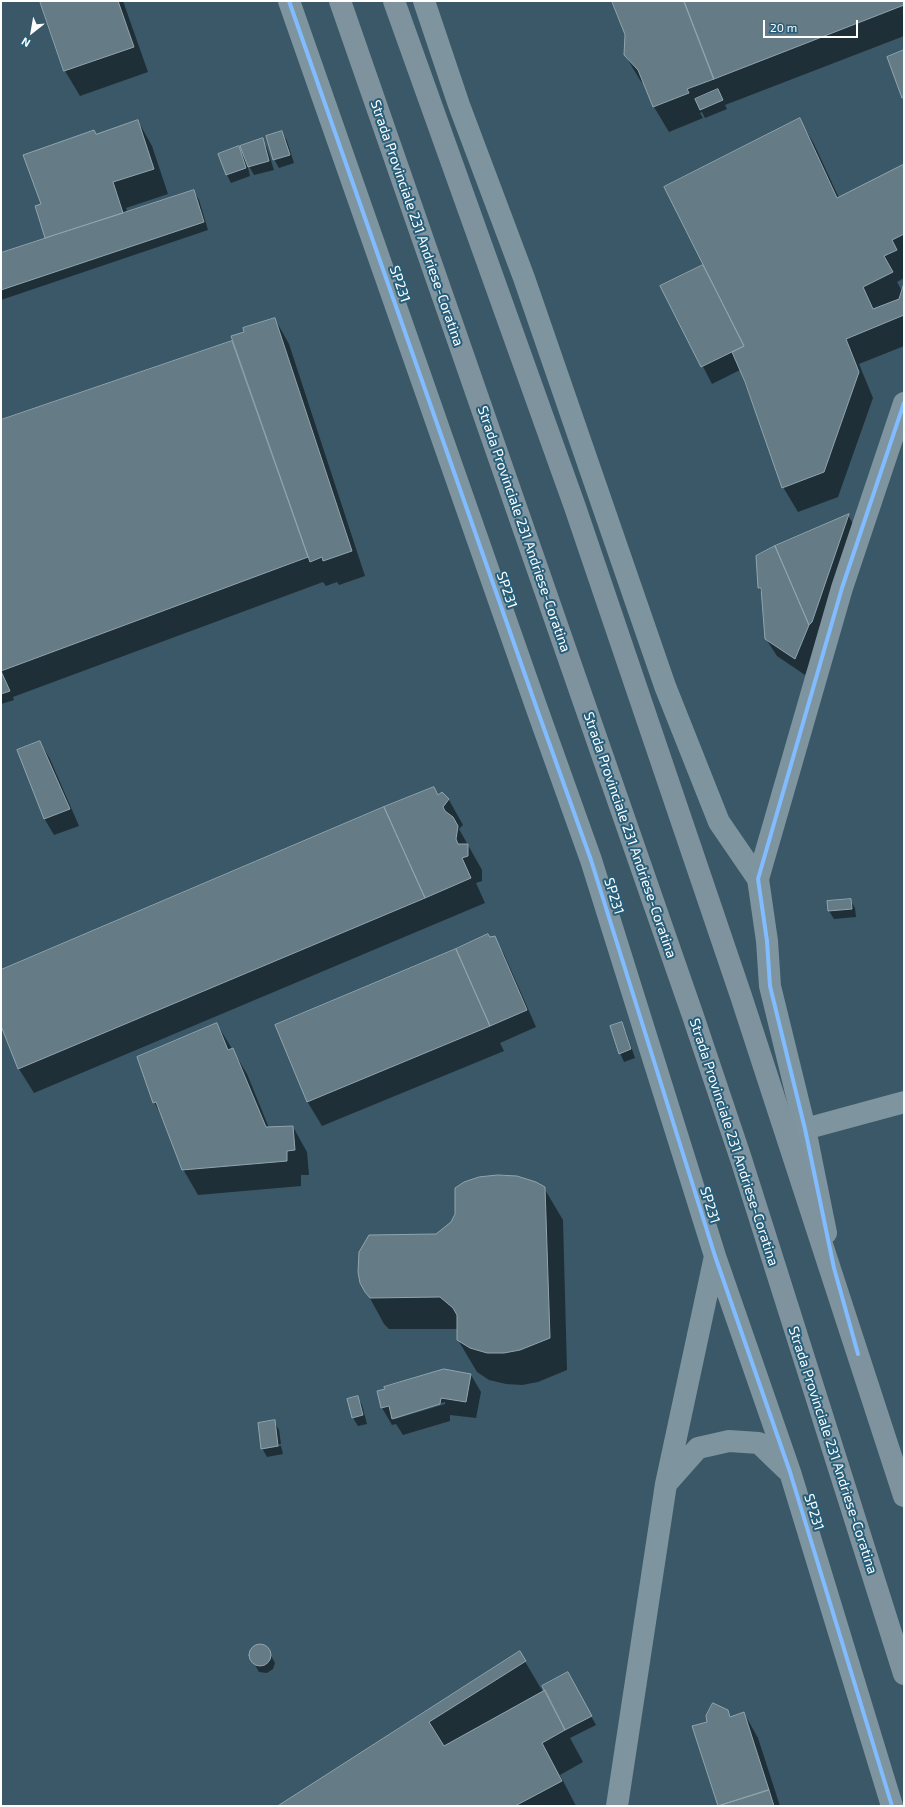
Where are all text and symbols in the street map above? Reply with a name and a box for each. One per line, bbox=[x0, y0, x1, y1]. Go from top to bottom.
north arrow bbox=[12, 12, 52, 52]
scale bar bbox=[765, 12, 860, 38]
text: 20 m bbox=[770, 20, 797, 34]
text: N bbox=[19, 35, 32, 50]
street label: Strada Provinciale 231 Andriese-Coratina bbox=[367, 98, 467, 348]
street label: SP231 bbox=[386, 264, 414, 304]
street label: Strada Provinciale 231 Andriese-Coratina bbox=[474, 404, 574, 654]
street label: SP231 bbox=[493, 570, 521, 610]
street label: Strada Provinciale 231 Andriese-Coratina bbox=[580, 710, 680, 960]
street label: SP231 bbox=[601, 876, 627, 916]
street label: Strada Provinciale 231 Andriese-Coratina bbox=[686, 1016, 782, 1268]
street label: SP231 bbox=[697, 1185, 723, 1225]
street label: Strada Provinciale 231 Andriese-Coratina bbox=[785, 1324, 881, 1576]
street label: SP231 bbox=[801, 1492, 827, 1532]

